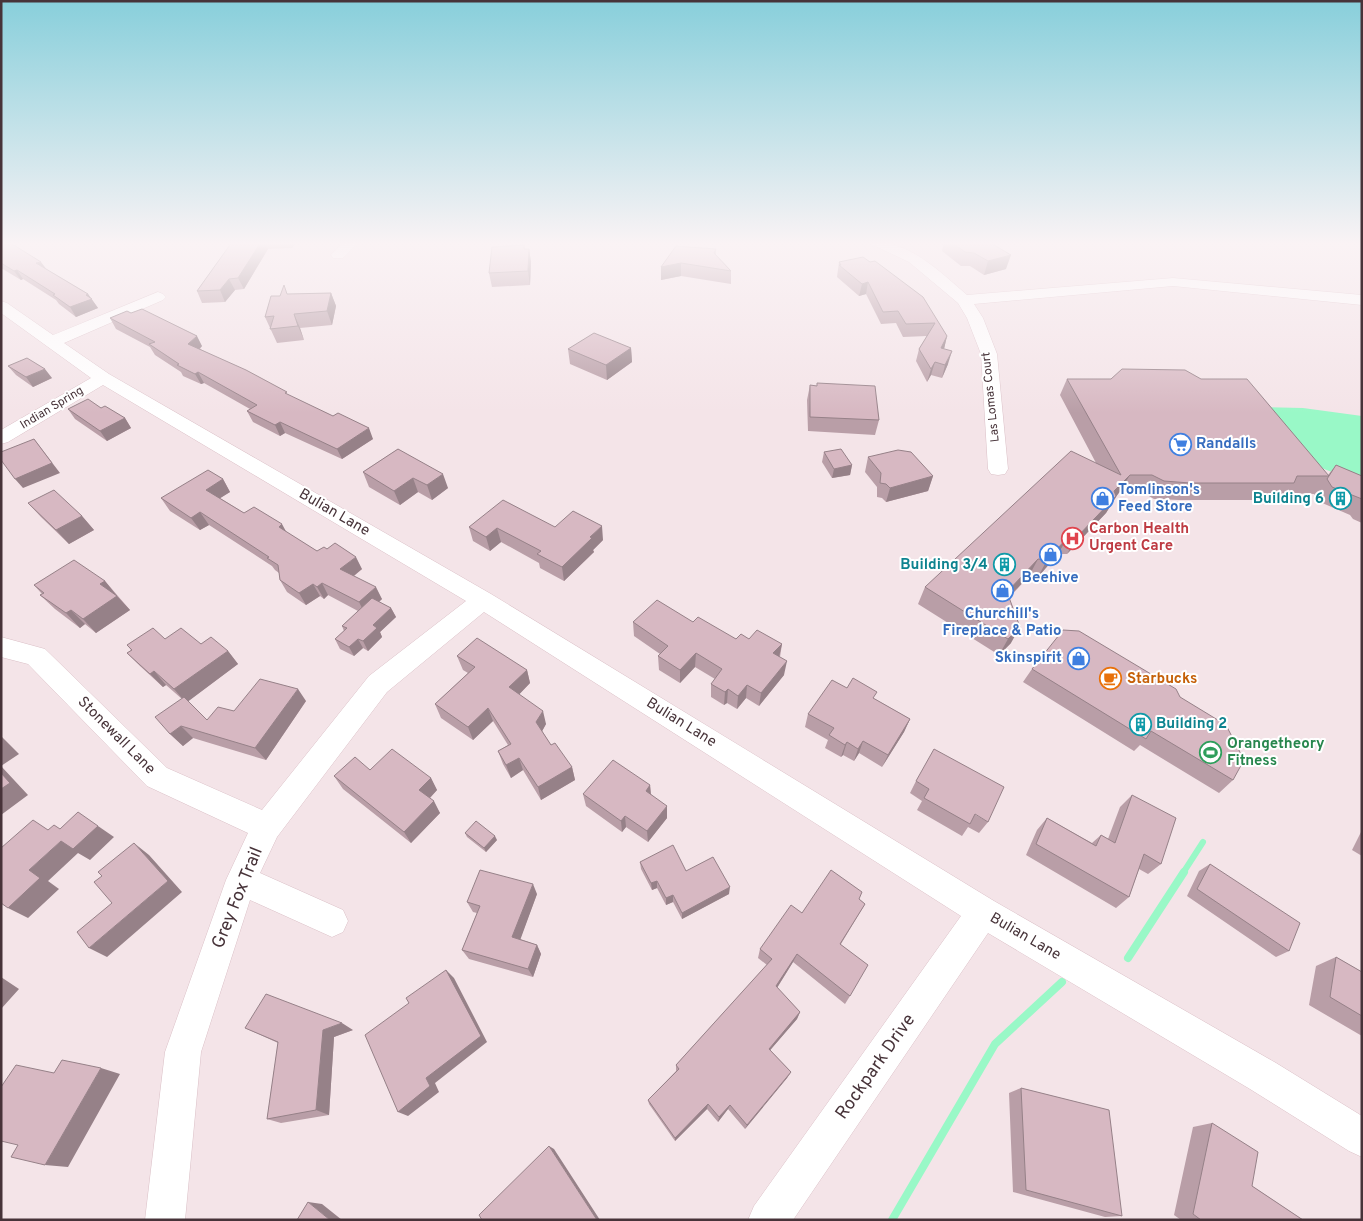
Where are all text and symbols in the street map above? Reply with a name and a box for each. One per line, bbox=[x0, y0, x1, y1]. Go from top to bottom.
street label: Las Lomas Court bbox=[978, 351, 1004, 443]
street label: Indian Spring bbox=[17, 383, 87, 433]
supermarket icon: Randalls bbox=[1168, 432, 1192, 456]
place label: Randalls bbox=[1196, 435, 1257, 454]
place label: Tomlinson's Feed Store bbox=[1118, 481, 1200, 517]
street label: Bulian Lane bbox=[295, 485, 373, 541]
shop icon: Tomlinson's Feed Store bbox=[1090, 487, 1114, 511]
building icon: Building 6 bbox=[1328, 487, 1352, 511]
place label: Building 6 bbox=[1253, 490, 1324, 509]
place label: Carbon Health Urgent Care bbox=[1089, 520, 1189, 556]
hospital icon: Carbon Health Urgent Care bbox=[1061, 526, 1085, 550]
shop icon: Beehive bbox=[1038, 543, 1062, 567]
building icon: Building 3/4 bbox=[992, 553, 1016, 577]
place label: Building 3/4 bbox=[900, 556, 988, 575]
place label: Beehive bbox=[1021, 569, 1079, 588]
shop icon: Churchill's Fireplace & Patio bbox=[990, 579, 1014, 603]
place label: Churchill's Fireplace & Patio bbox=[943, 605, 1061, 641]
shop icon: Skinspirit bbox=[1066, 646, 1090, 670]
place label: Skinspirit bbox=[995, 649, 1062, 668]
cafe icon: Starbucks bbox=[1099, 667, 1123, 691]
place label: Starbucks bbox=[1127, 670, 1197, 689]
street label: Stonewall Lane bbox=[73, 693, 159, 779]
street label: Bulian Lane bbox=[642, 694, 720, 752]
building icon: Building 2 bbox=[1128, 712, 1152, 736]
place label: Building 2 bbox=[1156, 715, 1227, 734]
place label: Orangetheory Fitness bbox=[1227, 735, 1325, 771]
sports icon: Orangetheory Fitness bbox=[1199, 741, 1223, 765]
street label: Grey Fox Trail bbox=[207, 844, 269, 952]
street label: Bulian Lane bbox=[986, 909, 1064, 965]
street label: Rockpark Drive bbox=[831, 1010, 921, 1124]

